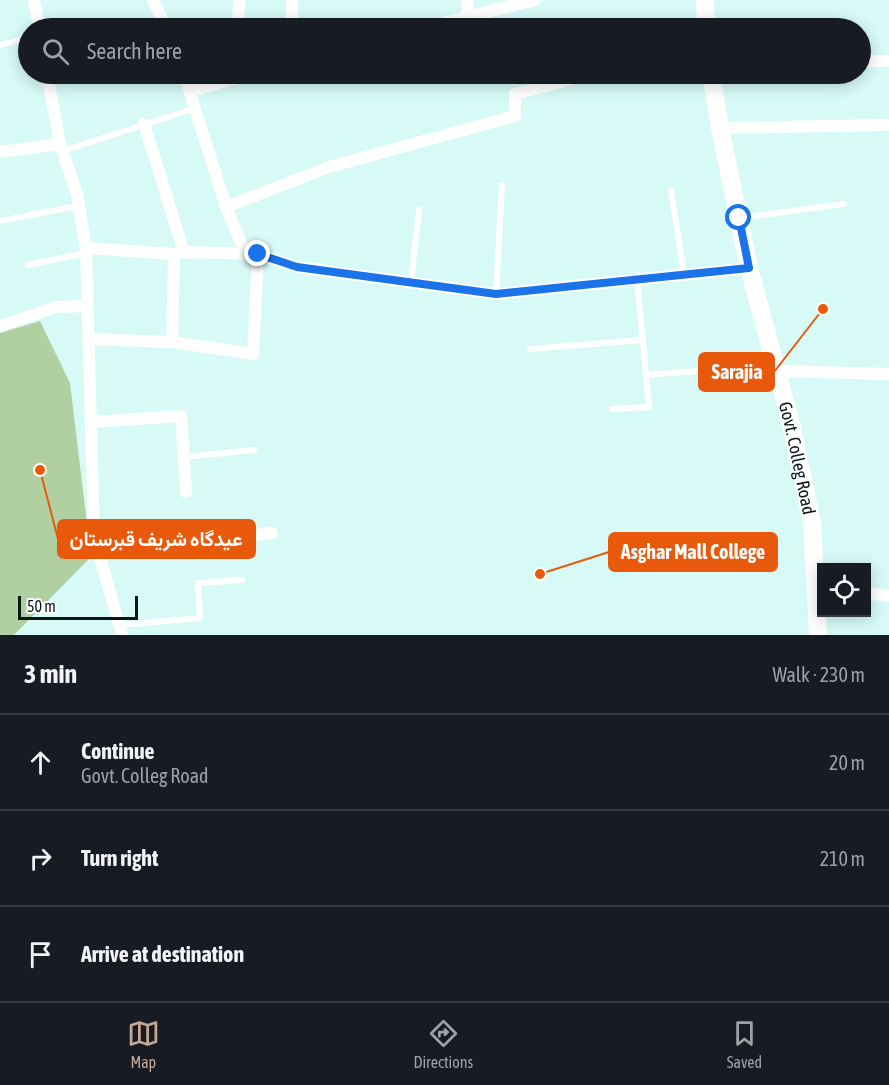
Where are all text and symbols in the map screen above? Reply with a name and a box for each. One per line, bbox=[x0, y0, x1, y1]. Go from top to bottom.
search box bbox=[18, 18, 871, 84]
icon: search bbox=[39, 35, 72, 68]
text: Search here bbox=[87, 38, 182, 64]
route start bbox=[725, 204, 751, 230]
route end bbox=[244, 240, 270, 266]
callout: Sarajia bbox=[699, 353, 774, 391]
text: Sarajia bbox=[712, 360, 763, 383]
street label: Govt. Colleg Road bbox=[775, 399, 820, 516]
callout: عیدگاہ شریف قبرستان bbox=[58, 520, 255, 558]
text: عیدگاہ شریف قبرستان bbox=[69, 527, 243, 552]
callout: Asghar Mall College bbox=[609, 533, 777, 571]
text: Asghar Mall College bbox=[620, 540, 765, 563]
map controls bbox=[817, 563, 871, 617]
button: locate bbox=[817, 563, 871, 617]
scale bar bbox=[18, 593, 138, 620]
text: 50 m bbox=[27, 597, 56, 615]
text: 3 min bbox=[24, 659, 77, 689]
text: Walk · 230 m bbox=[773, 663, 865, 686]
text: Continue bbox=[81, 738, 155, 764]
icon: ahead bbox=[24, 746, 57, 779]
text: 20 m bbox=[829, 751, 865, 774]
text: Govt. Colleg Road bbox=[81, 764, 209, 787]
icon: right bbox=[24, 842, 57, 875]
text: Turn right bbox=[81, 845, 158, 871]
text: 210 m bbox=[820, 847, 865, 870]
icon: arrive bbox=[24, 938, 57, 971]
text: Arrive at destination bbox=[81, 941, 244, 967]
tab: Map bbox=[127, 1017, 160, 1071]
tab: Directions bbox=[413, 1017, 473, 1071]
tab: Saved bbox=[727, 1017, 762, 1071]

